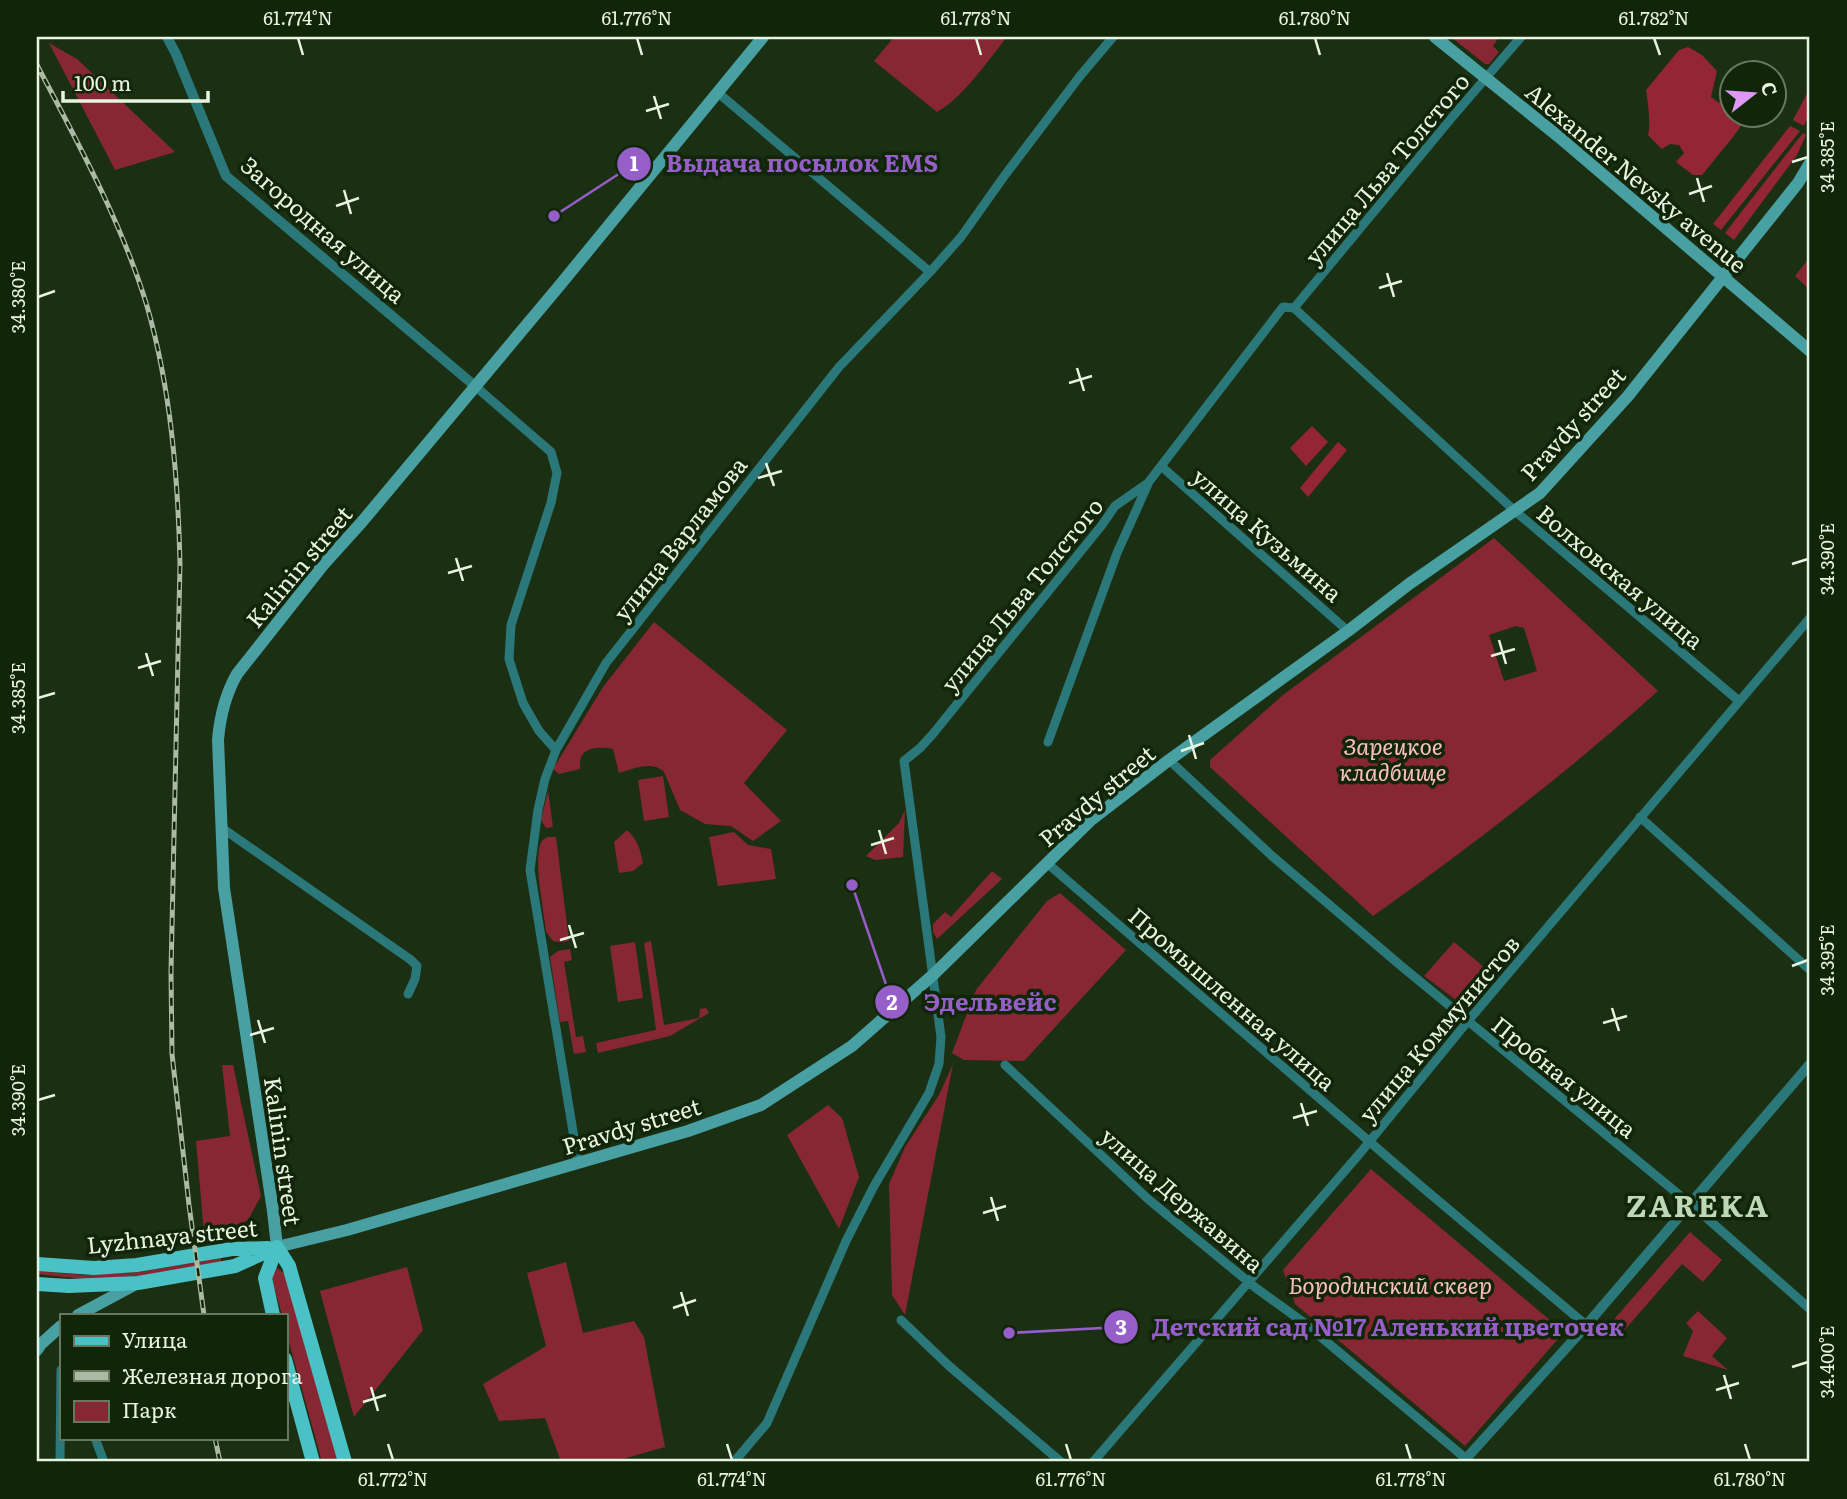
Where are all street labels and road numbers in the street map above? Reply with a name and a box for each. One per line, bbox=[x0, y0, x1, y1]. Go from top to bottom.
street label: улица Льва Толстого bbox=[1295, 65, 1477, 271]
street label: Alexander Nevsky avenue bbox=[1519, 74, 1755, 280]
street label: Загородная улица bbox=[234, 148, 414, 311]
street label: Pravdy street bbox=[1512, 358, 1633, 487]
street label: улица Варламова bbox=[604, 448, 754, 627]
street label: улица Кузьмина bbox=[1185, 459, 1351, 609]
street label: улица Льва Толстого bbox=[932, 490, 1110, 698]
street label: Волховская улица bbox=[1530, 496, 1712, 656]
street label: Kalinin street bbox=[237, 497, 360, 634]
street label: Pravdy street bbox=[1030, 736, 1162, 854]
street label: Промышленная улица bbox=[1122, 898, 1344, 1098]
street label: улица Коммунистов bbox=[1349, 927, 1527, 1129]
street label: Пробная улица bbox=[1485, 1007, 1645, 1145]
street label: Kalinin street bbox=[257, 1074, 311, 1228]
street label: Pravdy street bbox=[558, 1088, 705, 1162]
street label: улица Державина bbox=[1094, 1119, 1272, 1280]
street label: Lyzhnaya street bbox=[85, 1209, 260, 1261]

